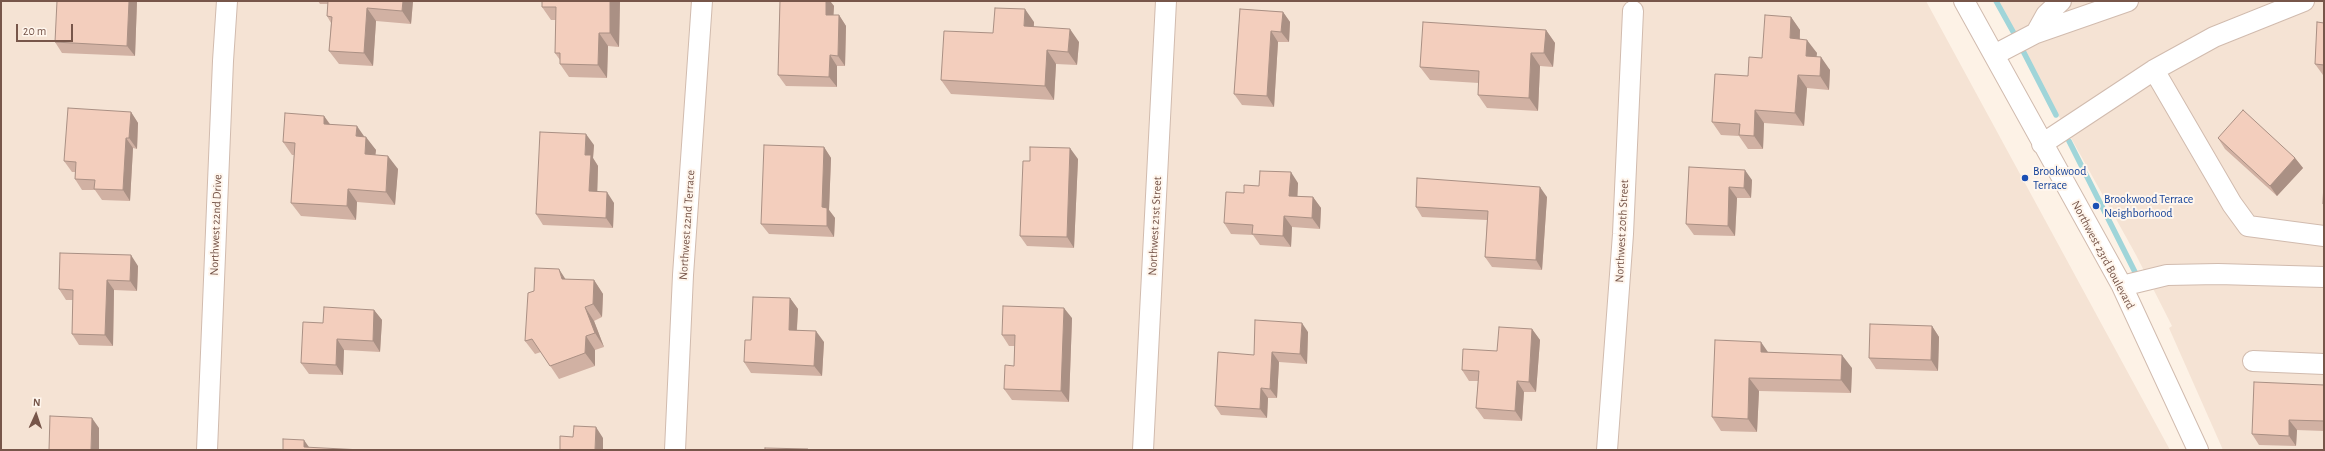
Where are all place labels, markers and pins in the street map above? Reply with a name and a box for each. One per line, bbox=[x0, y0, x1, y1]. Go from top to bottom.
place label: Brookwood Terrace bbox=[2033, 164, 2086, 192]
marker: Brookwood Terrace bbox=[2020, 173, 2030, 183]
place label: Brookwood Terrace Neighborhood bbox=[2104, 192, 2193, 220]
marker: Brookwood Terrace Neighborhood bbox=[2091, 201, 2101, 211]

